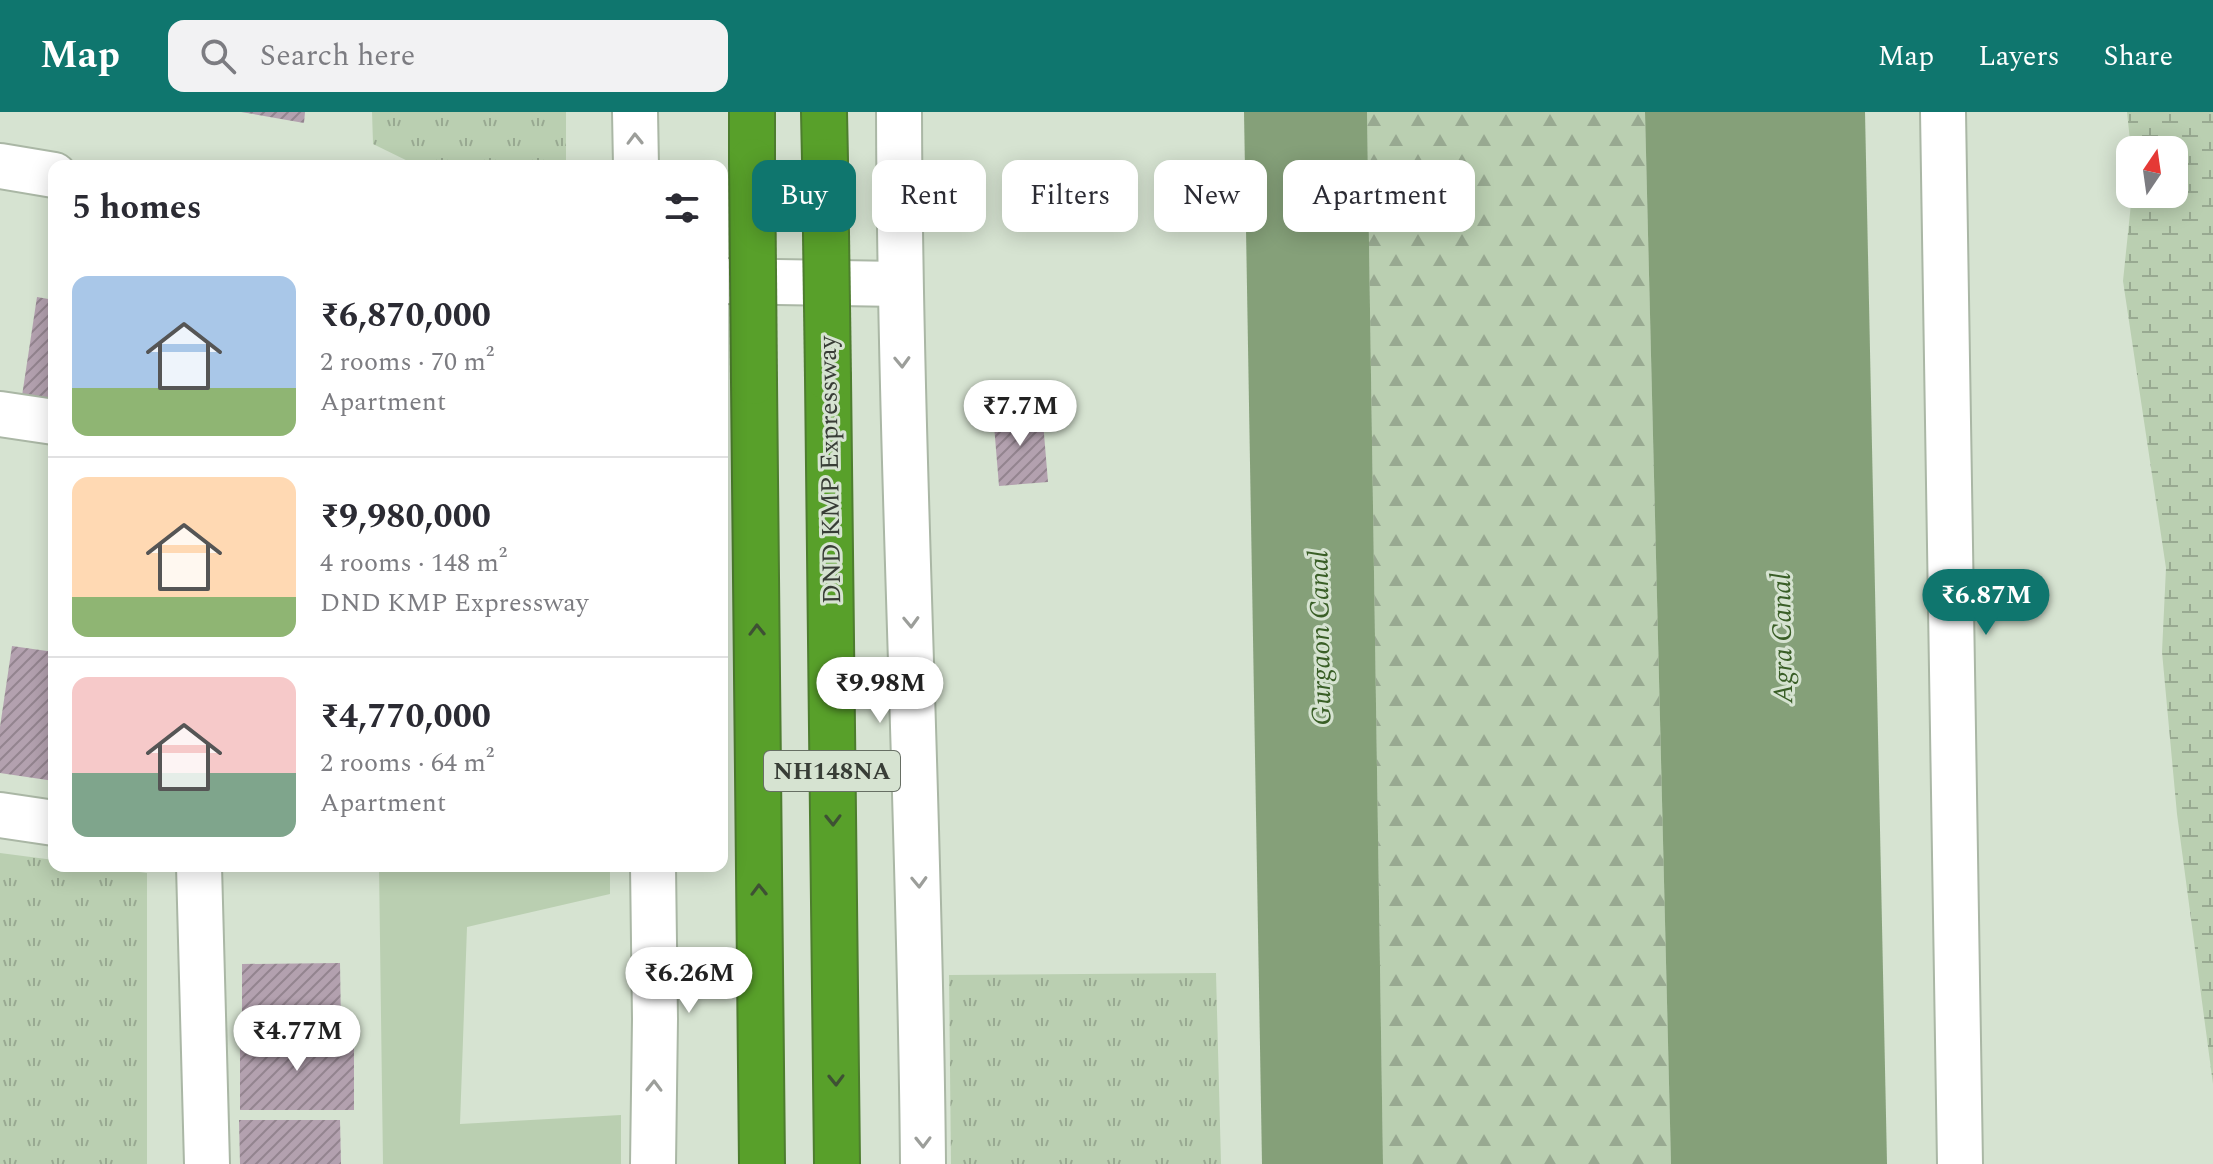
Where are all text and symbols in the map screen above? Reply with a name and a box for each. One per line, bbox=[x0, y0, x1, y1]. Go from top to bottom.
search box bbox=[168, 20, 728, 92]
text: Map bbox=[40, 27, 120, 85]
text: Search here bbox=[260, 33, 415, 79]
icon: search bbox=[196, 34, 240, 78]
text: Map bbox=[1878, 35, 1934, 78]
text: Layers bbox=[1978, 35, 2060, 78]
text: Share bbox=[2104, 35, 2173, 78]
one-way arrow bbox=[627, 132, 644, 145]
north arrow bbox=[2116, 136, 2188, 208]
map controls bbox=[2116, 136, 2188, 208]
chip: Buy bbox=[752, 160, 856, 232]
chip: Rent bbox=[872, 160, 986, 232]
chip: Filters bbox=[1002, 160, 1138, 232]
chip: New bbox=[1154, 160, 1267, 232]
chip: Apartment bbox=[1283, 160, 1475, 232]
text: 5 homes bbox=[72, 182, 202, 234]
icon: filters bbox=[660, 186, 704, 230]
text: ₹6,870,000 bbox=[320, 290, 491, 342]
icon: home bbox=[136, 308, 232, 404]
street label: DND KMP Expressway bbox=[808, 334, 852, 604]
text: 2 rooms · 70 m² bbox=[320, 342, 494, 382]
one-way arrow bbox=[894, 356, 911, 369]
pin: ₹7.7M bbox=[964, 380, 1076, 448]
text: Apartment bbox=[320, 382, 446, 422]
text: ₹7.7M bbox=[982, 386, 1058, 426]
text: ₹9,980,000 bbox=[320, 491, 491, 543]
icon: home bbox=[136, 509, 232, 605]
text: 4 rooms · 148 m² bbox=[320, 543, 507, 583]
water label: Gurgaon Canal bbox=[1297, 550, 1344, 726]
pin: ₹6.87M bbox=[1921, 569, 2051, 637]
water label: Agra Canal bbox=[1760, 572, 1805, 705]
text: ₹6.87M bbox=[1940, 575, 2032, 615]
text: DND KMP Expressway bbox=[320, 583, 588, 623]
one-way arrow bbox=[902, 616, 919, 629]
one-way arrow bbox=[748, 623, 766, 636]
pin: ₹9.98M bbox=[815, 657, 945, 725]
text: ₹9.98M bbox=[834, 663, 926, 703]
text: ₹4,770,000 bbox=[320, 691, 491, 743]
icon: home bbox=[136, 709, 232, 805]
text: 2 rooms · 64 m² bbox=[320, 743, 494, 783]
road number: NH148NA bbox=[764, 751, 900, 791]
text: Apartment bbox=[320, 783, 446, 823]
one-way arrow bbox=[824, 814, 842, 827]
one-way arrow bbox=[911, 876, 928, 889]
one-way arrow bbox=[750, 883, 768, 896]
pin: ₹6.26M bbox=[624, 947, 754, 1015]
text: ₹6.26M bbox=[643, 953, 735, 993]
pin: ₹4.77M bbox=[232, 1005, 362, 1073]
text: ₹4.77M bbox=[251, 1011, 343, 1051]
one-way arrow bbox=[827, 1074, 845, 1087]
one-way arrow bbox=[645, 1079, 663, 1092]
one-way arrow bbox=[914, 1136, 932, 1149]

